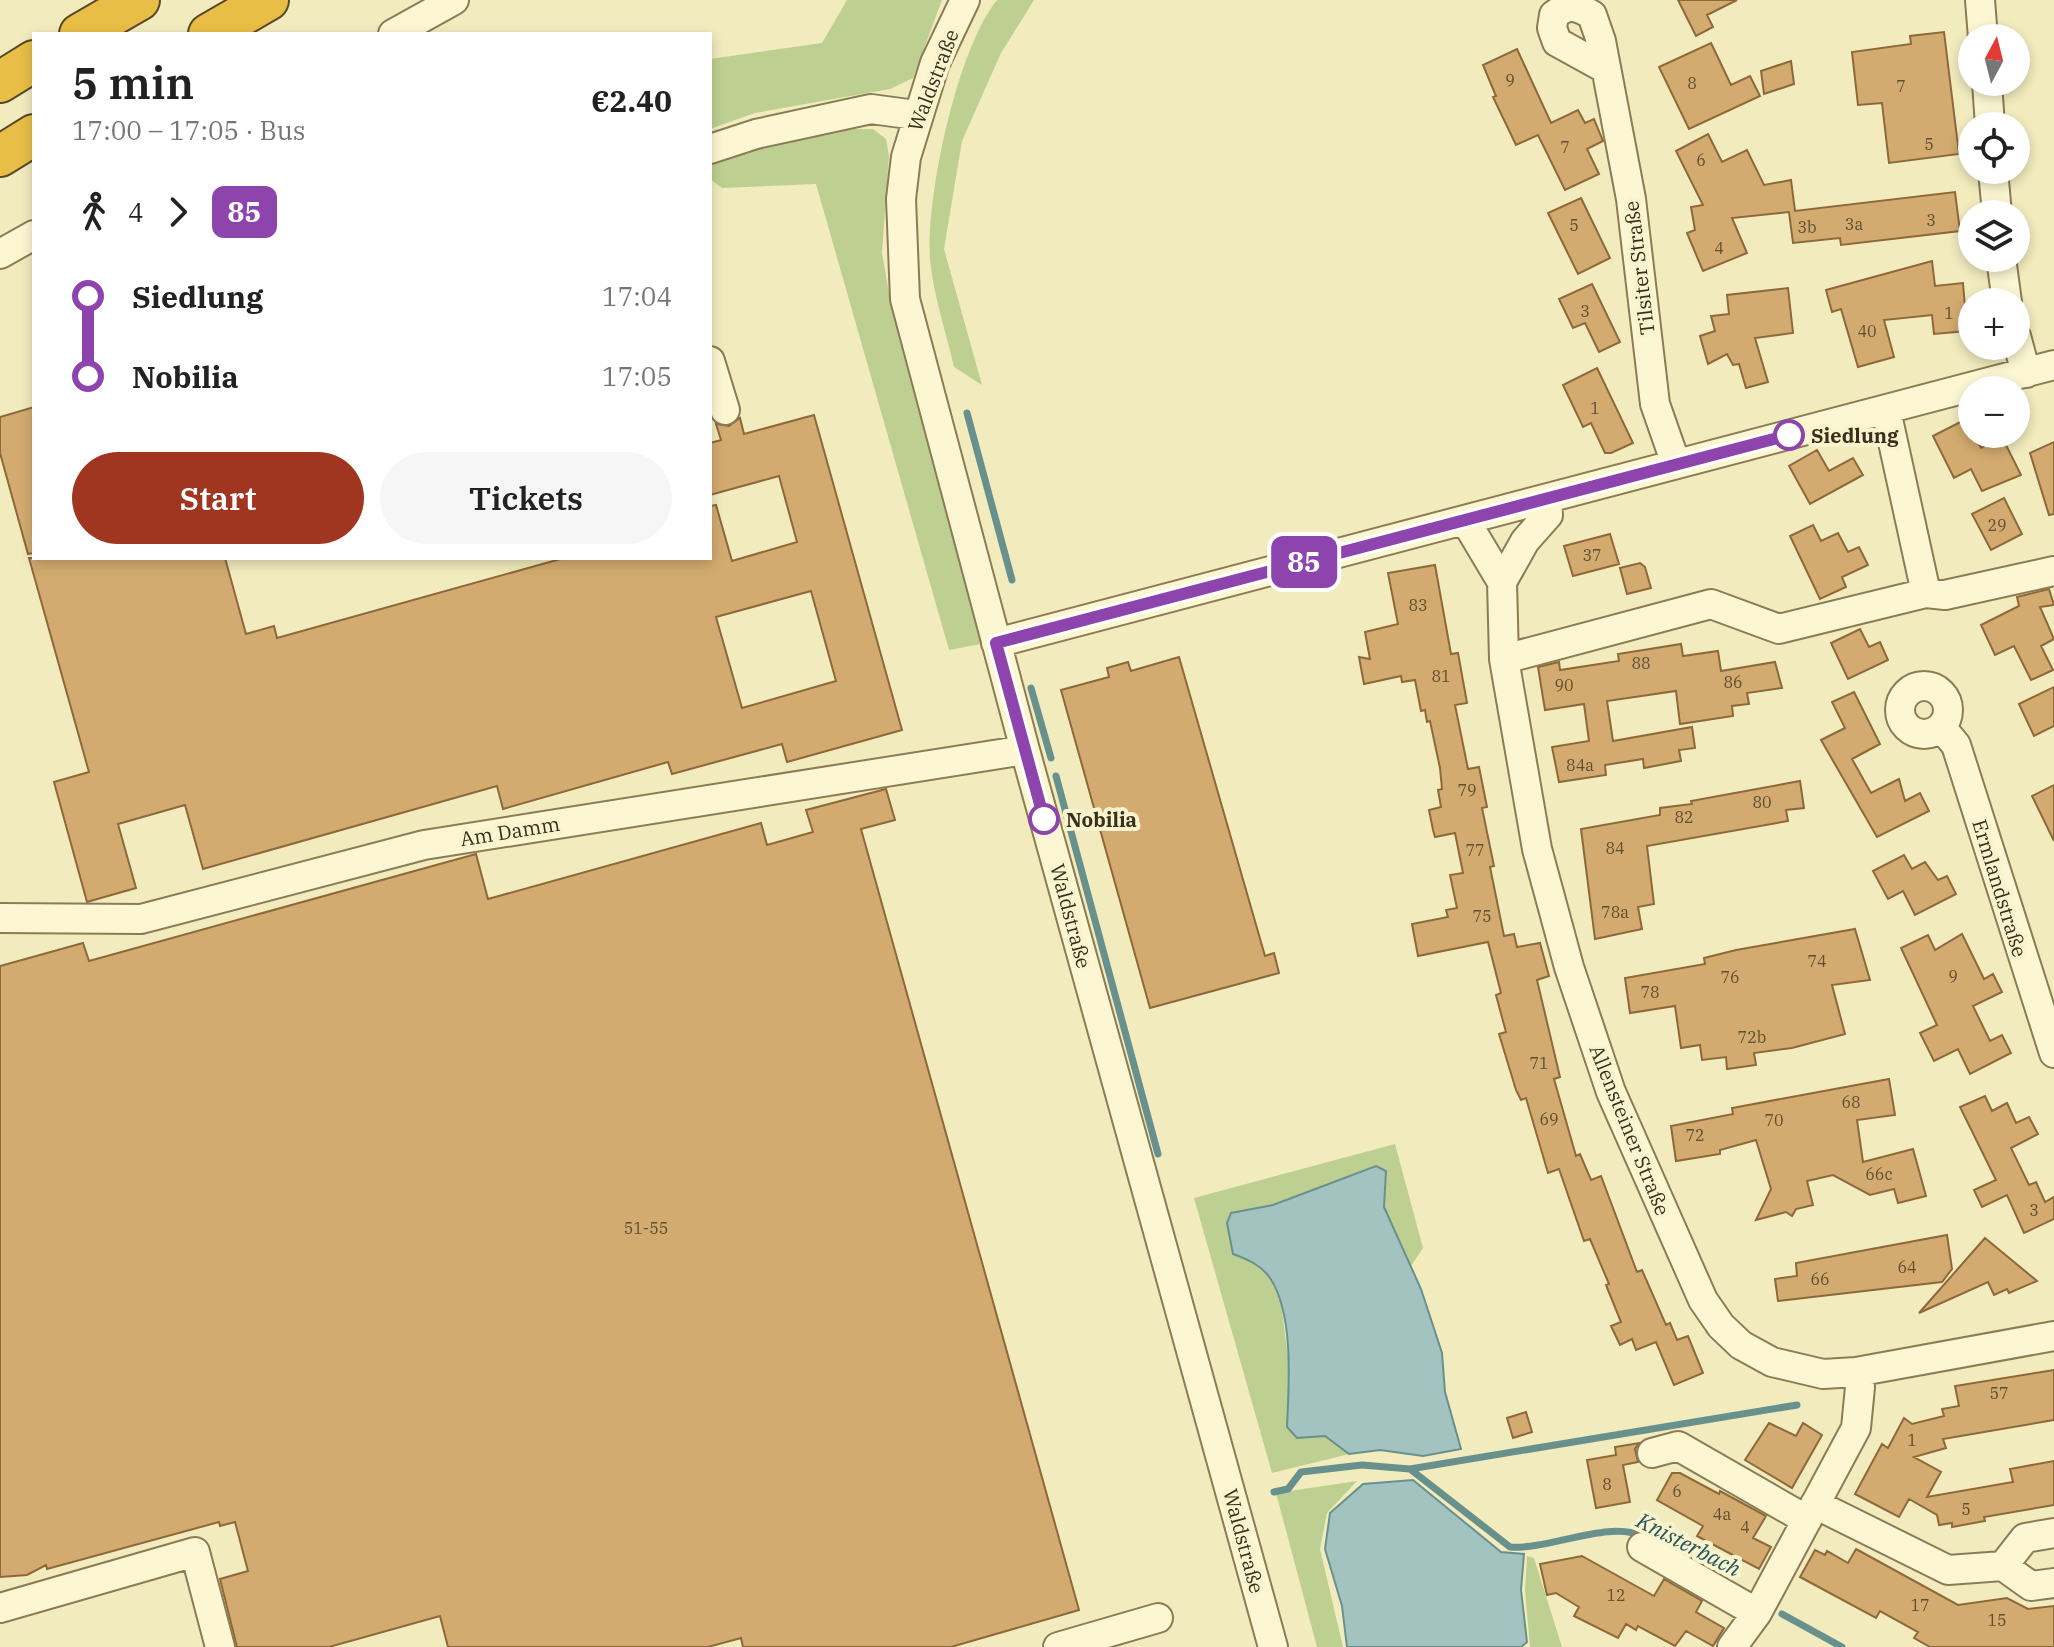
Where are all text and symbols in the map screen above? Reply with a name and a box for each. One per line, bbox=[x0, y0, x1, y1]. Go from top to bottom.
north arrow bbox=[1958, 24, 2030, 96]
map controls bbox=[1958, 24, 2030, 448]
street label: Waldstraße bbox=[901, 25, 965, 135]
text: 5 min bbox=[72, 54, 194, 111]
house number: 9 bbox=[1505, 70, 1515, 90]
house number: 8 bbox=[1687, 73, 1697, 93]
house number: 7 bbox=[1896, 76, 1906, 96]
text: €2.40 bbox=[591, 81, 672, 120]
button: locate bbox=[1958, 112, 2030, 184]
text: 17:00 – 17:05 · Bus bbox=[72, 113, 306, 147]
house number: 5 bbox=[1924, 134, 1934, 154]
house number: 7 bbox=[1560, 137, 1570, 157]
house number: 6 bbox=[1696, 150, 1706, 170]
icon: walk bbox=[72, 190, 116, 234]
icon: forward bbox=[156, 190, 200, 234]
text: 85 bbox=[228, 193, 261, 230]
text: 4 bbox=[128, 195, 144, 229]
street label: Tilsiter Straße bbox=[1617, 199, 1661, 337]
button: layers bbox=[1958, 200, 2030, 272]
house number: 3 bbox=[1926, 210, 1936, 230]
house number: 3a bbox=[1845, 214, 1863, 234]
house number: 5 bbox=[1569, 215, 1579, 235]
house number: 3b bbox=[1797, 217, 1817, 237]
house number: 4 bbox=[1714, 238, 1724, 258]
text: Siedlung bbox=[132, 277, 264, 316]
text: 17:04 bbox=[602, 279, 672, 313]
button: + bbox=[1958, 288, 2030, 360]
house number: 3 bbox=[1580, 301, 1590, 321]
house number: 1 bbox=[1944, 303, 1954, 323]
house number: 40 bbox=[1857, 321, 1877, 341]
text: Nobilia bbox=[132, 357, 239, 396]
text: 17:05 bbox=[602, 359, 672, 393]
button: − bbox=[1958, 376, 2030, 448]
house number: 1 bbox=[1590, 398, 1600, 418]
marker: Siedlung bbox=[1774, 420, 1804, 450]
place label: Siedlung bbox=[1811, 422, 1899, 449]
button: Start bbox=[72, 452, 364, 544]
button: Tickets bbox=[380, 452, 672, 544]
house number: 29 bbox=[1987, 515, 2007, 535]
line badge: 85 bbox=[1268, 536, 1340, 588]
text: 85 bbox=[1287, 543, 1321, 580]
house number: 37 bbox=[1582, 545, 1602, 565]
house number: 83 bbox=[1408, 595, 1428, 615]
house number: 88 bbox=[1631, 653, 1651, 673]
house number: 81 bbox=[1431, 666, 1451, 686]
house number: 86 bbox=[1723, 672, 1743, 692]
house number: 90 bbox=[1554, 675, 1574, 695]
house number: 84a bbox=[1566, 755, 1594, 775]
house number: 79 bbox=[1457, 780, 1477, 800]
house number: 80 bbox=[1752, 792, 1772, 812]
marker: Nobilia bbox=[1029, 804, 1059, 834]
place label: Nobilia bbox=[1066, 806, 1137, 833]
house number: 82 bbox=[1674, 807, 1694, 827]
street label: Am Damm bbox=[458, 810, 562, 852]
street label: Ermlandstraße bbox=[1966, 816, 2034, 960]
house number: 84 bbox=[1605, 838, 1625, 858]
house number: 77 bbox=[1465, 840, 1485, 860]
street label: Waldstraße bbox=[1044, 861, 1098, 971]
house number: 78a bbox=[1601, 902, 1629, 922]
house number: 75 bbox=[1472, 906, 1492, 926]
house number: 74 bbox=[1807, 951, 1827, 971]
house number: 9 bbox=[1948, 966, 1958, 986]
house number: 76 bbox=[1720, 967, 1740, 987]
house number: 78 bbox=[1640, 982, 1660, 1002]
house number: 72b bbox=[1738, 1027, 1766, 1047]
street label: Allensteiner Straße bbox=[1583, 1041, 1677, 1219]
house number: 71 bbox=[1529, 1053, 1549, 1073]
house number: 68 bbox=[1841, 1092, 1861, 1112]
house number: 69 bbox=[1539, 1109, 1559, 1129]
house number: 70 bbox=[1764, 1110, 1784, 1130]
house number: 72 bbox=[1685, 1125, 1705, 1145]
house number: 66c bbox=[1865, 1164, 1893, 1184]
house number: 3 bbox=[2029, 1200, 2039, 1220]
house number: 51-55 bbox=[624, 1218, 668, 1238]
house number: 64 bbox=[1897, 1257, 1917, 1277]
house number: 66 bbox=[1810, 1269, 1830, 1289]
house number: 57 bbox=[1989, 1383, 2009, 1403]
house number: 1 bbox=[1907, 1430, 1917, 1450]
house number: 8 bbox=[1602, 1474, 1612, 1494]
house number: 6 bbox=[1672, 1481, 1682, 1501]
street label: Waldstraße bbox=[1217, 1486, 1271, 1596]
house number: 5 bbox=[1961, 1499, 1971, 1519]
house number: 4a bbox=[1713, 1504, 1731, 1524]
water label: Knisterbach bbox=[1631, 1505, 1746, 1583]
house number: 4 bbox=[1740, 1517, 1750, 1537]
house number: 12 bbox=[1606, 1585, 1626, 1605]
house number: 17 bbox=[1910, 1595, 1930, 1615]
house number: 15 bbox=[1987, 1610, 2007, 1630]

